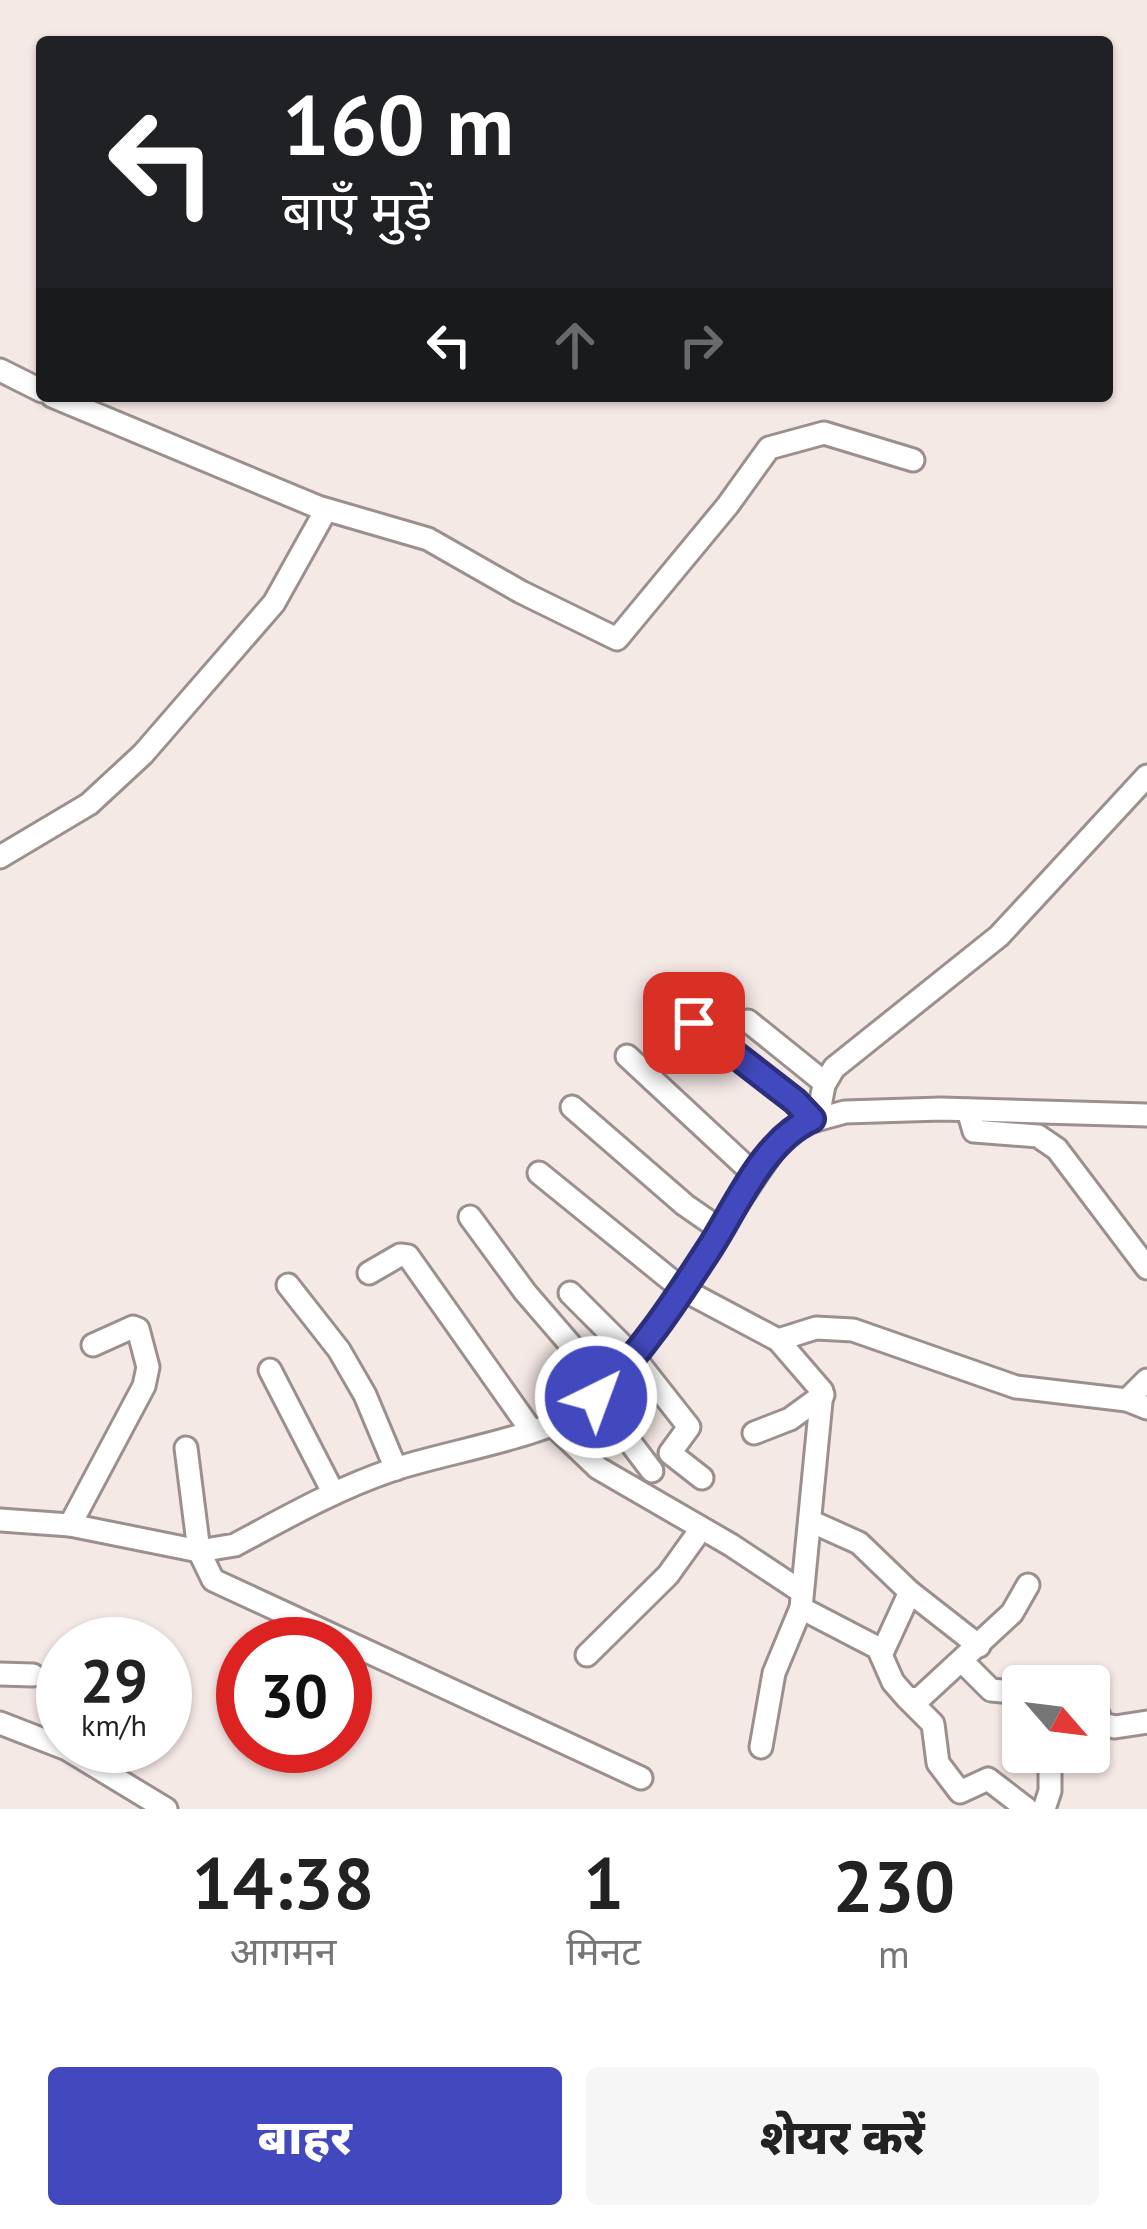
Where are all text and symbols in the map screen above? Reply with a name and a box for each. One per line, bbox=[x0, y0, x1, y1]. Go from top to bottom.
text: 160 m bbox=[282, 69, 514, 178]
icon: left bbox=[84, 84, 240, 240]
text: बाएँ मुड़ें bbox=[282, 175, 432, 245]
icon: left bbox=[416, 312, 482, 378]
icon: ahead bbox=[542, 312, 608, 378]
icon: right bbox=[668, 312, 734, 378]
pin bbox=[643, 972, 745, 1074]
icon: arrive bbox=[661, 990, 727, 1056]
position arrow bbox=[533, 1334, 659, 1460]
speed limit sign: 30 bbox=[216, 1617, 372, 1773]
text: 29 bbox=[80, 1641, 148, 1719]
north arrow bbox=[1002, 1665, 1110, 1773]
map controls bbox=[1002, 1665, 1110, 1773]
text: km/h bbox=[81, 1705, 147, 1744]
text: 14:38 bbox=[192, 1836, 374, 1929]
text: 1 bbox=[583, 1836, 624, 1929]
text: 230 bbox=[833, 1839, 955, 1932]
text: आगमन bbox=[230, 1925, 337, 1976]
text: मिनट bbox=[566, 1925, 641, 1976]
text: m bbox=[878, 1928, 910, 1979]
button: बाहर bbox=[48, 2067, 562, 2205]
button: शेयर करें bbox=[586, 2067, 1099, 2205]

